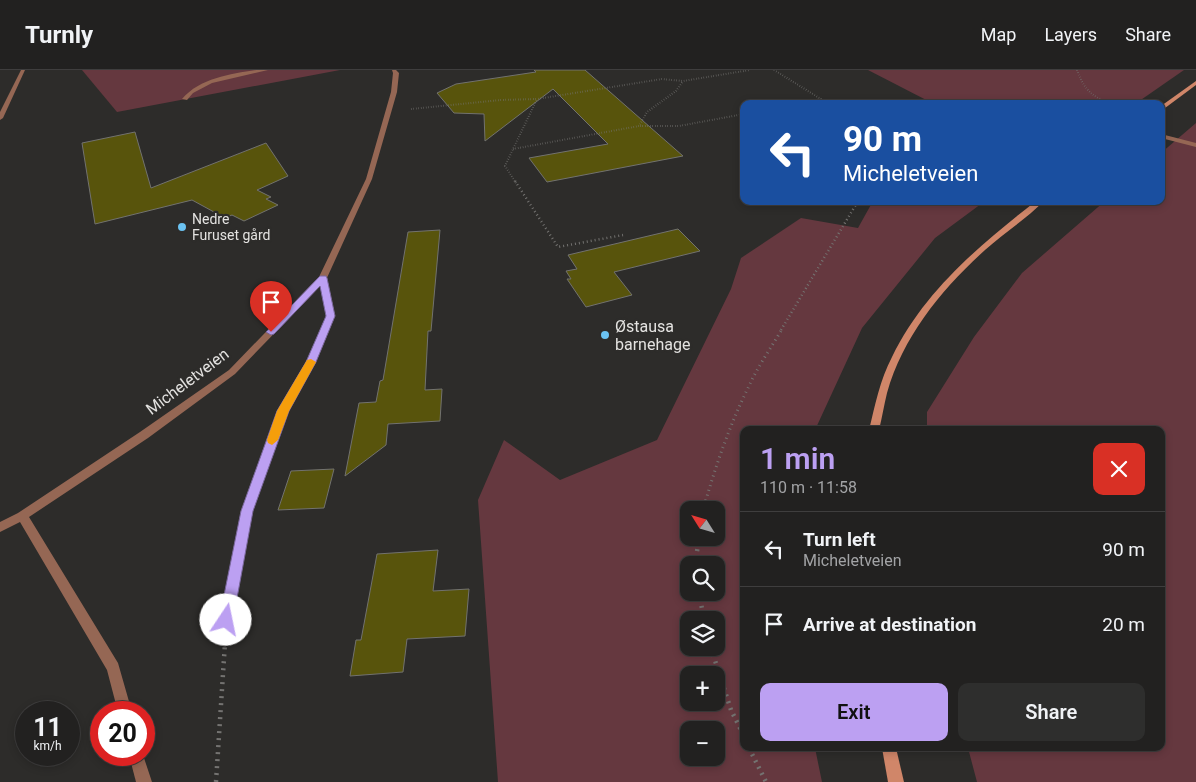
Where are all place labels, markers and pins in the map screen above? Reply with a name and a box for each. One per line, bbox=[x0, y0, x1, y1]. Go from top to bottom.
place label: Nedre Furuset gård bbox=[192, 211, 270, 243]
marker: Nedre Furuset gård bbox=[176, 221, 188, 233]
pin bbox=[250, 281, 292, 332]
place label: Østausa barnehage bbox=[615, 317, 690, 354]
marker: Østausa barnehage bbox=[599, 329, 611, 341]

